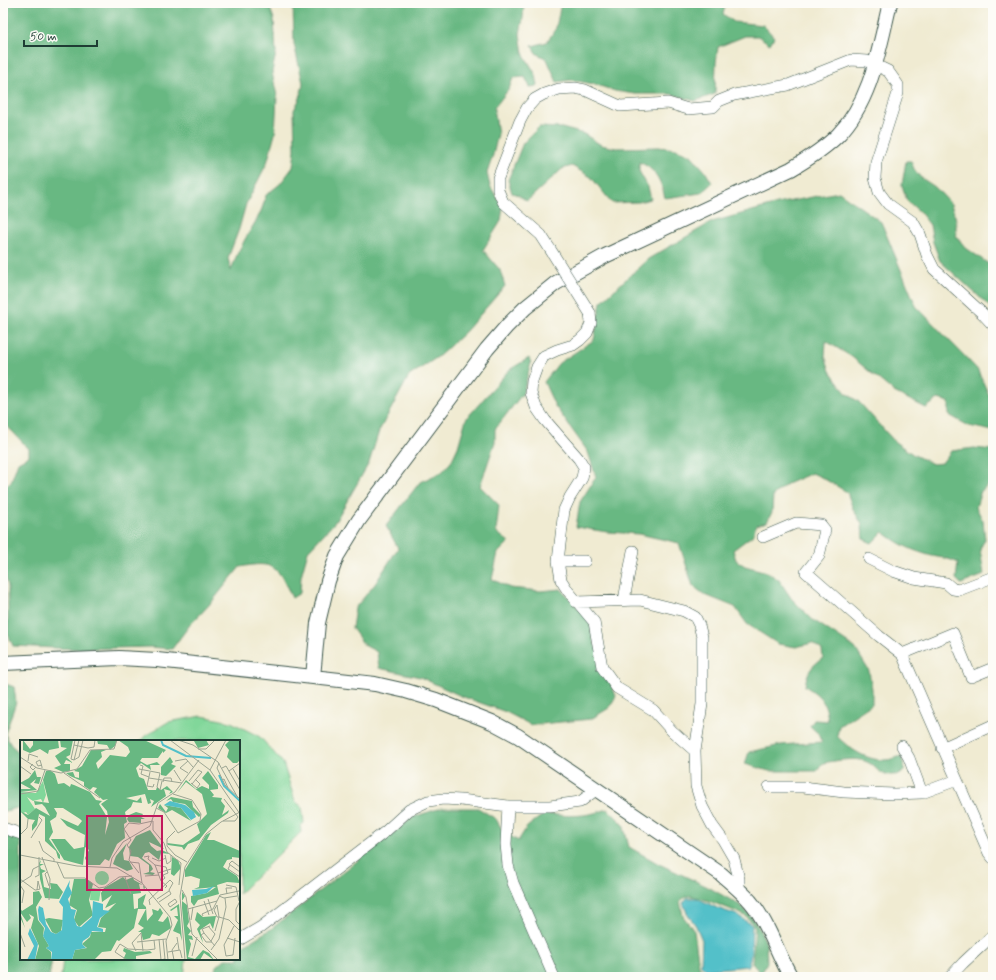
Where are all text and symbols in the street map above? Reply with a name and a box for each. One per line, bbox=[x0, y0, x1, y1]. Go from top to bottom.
scale bar bbox=[24, 22, 97, 48]
text: 50 m bbox=[30, 29, 57, 45]
inset map bbox=[20, 740, 240, 960]

